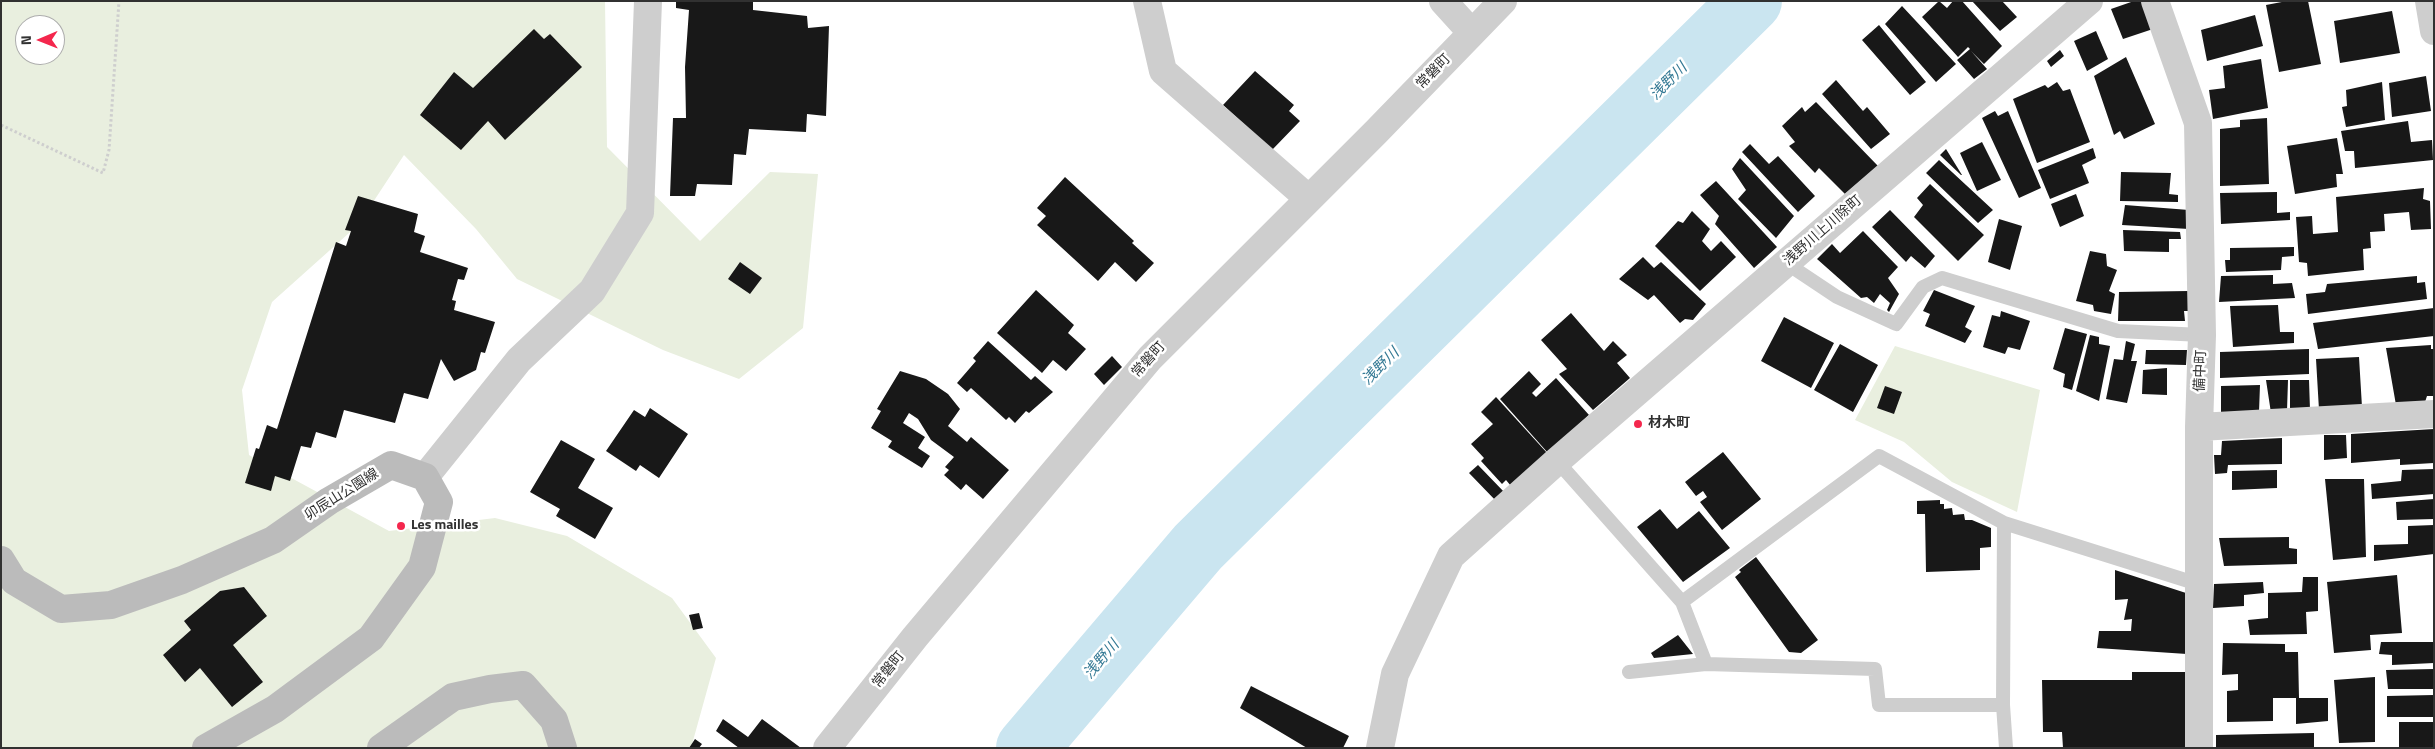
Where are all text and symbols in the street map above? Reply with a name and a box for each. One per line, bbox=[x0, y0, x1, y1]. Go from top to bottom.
north arrow bbox=[15, 15, 65, 65]
text: N bbox=[15, 35, 36, 45]
street label: 常磐町 bbox=[1413, 51, 1455, 93]
water label: 浅野川 bbox=[1647, 60, 1691, 104]
street label: 浅野川上川除町 bbox=[1781, 193, 1865, 269]
street label: 常磐町 bbox=[1129, 339, 1169, 381]
water label: 浅野川 bbox=[1359, 345, 1403, 389]
street label: 備中町 bbox=[2192, 350, 2210, 392]
place label: 材木町 bbox=[1648, 416, 1690, 432]
marker: 材木町 bbox=[1632, 418, 1644, 430]
street label: 卯辰山公園線 bbox=[302, 466, 382, 524]
place label: Les mailles bbox=[411, 518, 478, 534]
marker: Les mailles bbox=[395, 520, 407, 532]
water label: 浅野川 bbox=[1081, 637, 1123, 683]
street label: 常磐町 bbox=[869, 648, 909, 692]

